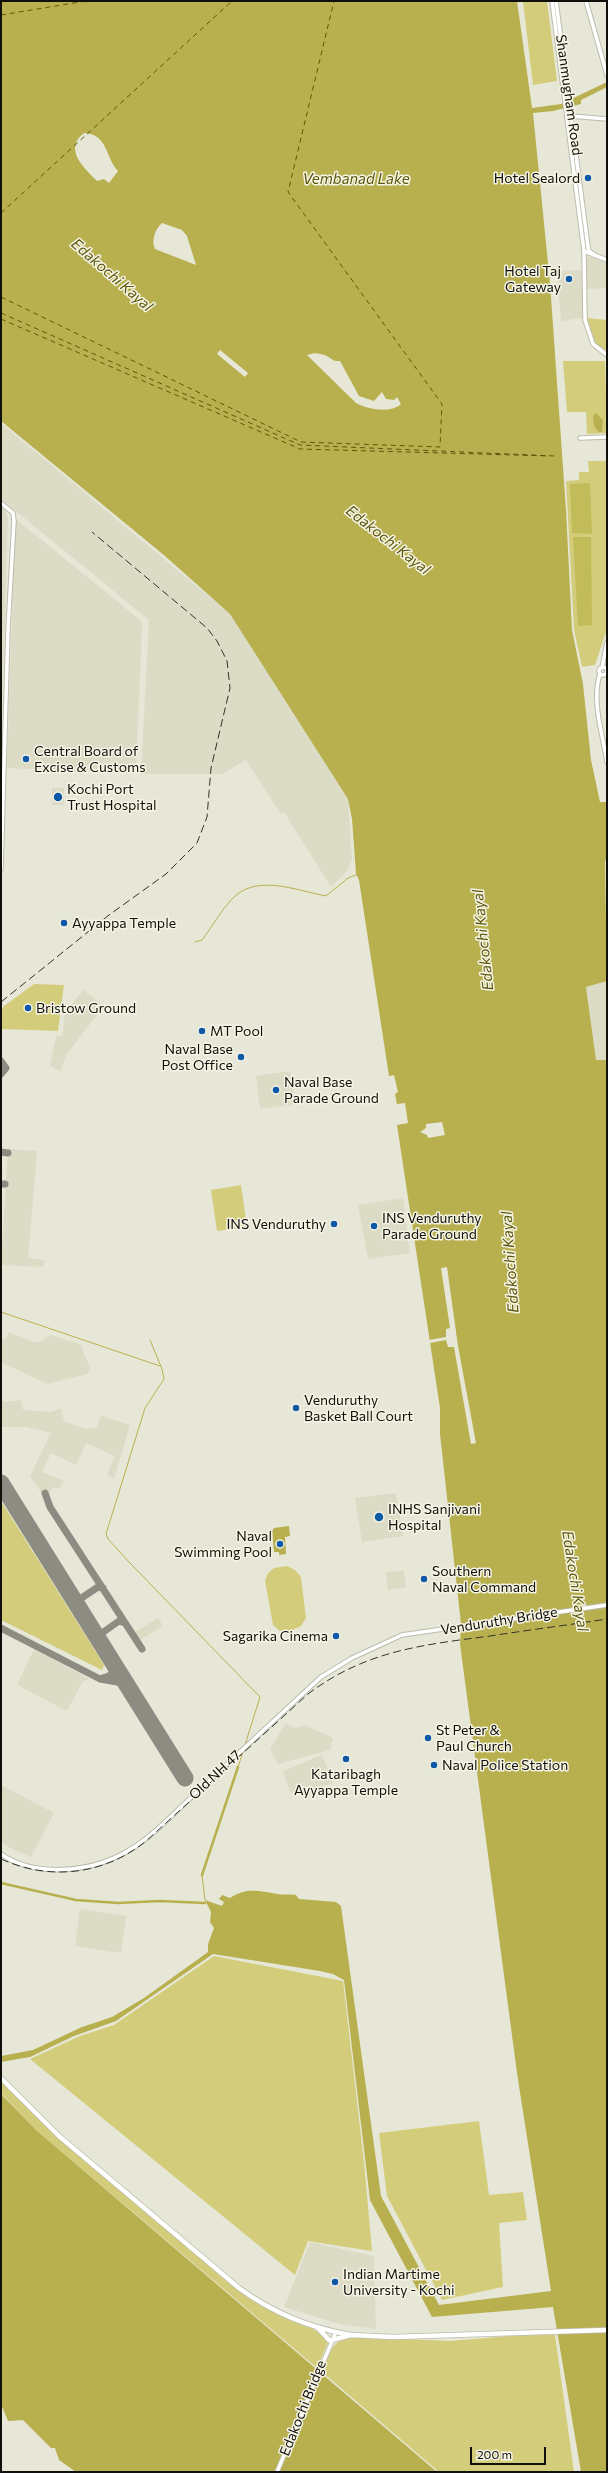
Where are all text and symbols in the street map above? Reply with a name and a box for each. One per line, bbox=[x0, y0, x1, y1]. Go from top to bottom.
street label: Shanmugham Road bbox=[552, 33, 586, 157]
water label: Vembanad Lake bbox=[302, 170, 410, 188]
place label: Hotel Sealord bbox=[494, 170, 580, 186]
marker: Hotel Sealord bbox=[583, 173, 593, 183]
water label: Edakochi Kayal bbox=[68, 235, 156, 315]
place label: Hotel Taj Gateway bbox=[504, 263, 561, 296]
marker: Hotel Taj Gateway bbox=[564, 274, 574, 284]
water label: Edakochi Kayal bbox=[342, 502, 434, 578]
place label: Central Board of Excise & Customs bbox=[34, 743, 146, 776]
marker: Central Board of Excise & Customs bbox=[21, 754, 31, 764]
place label: Kochi Port Trust Hospital bbox=[67, 781, 157, 814]
marker: Kochi Port Trust Hospital bbox=[52, 791, 64, 803]
water label: Edakochi Kayal bbox=[469, 888, 497, 992]
place label: Ayyappa Temple bbox=[72, 915, 176, 931]
marker: Ayyappa Temple bbox=[59, 918, 69, 928]
place label: Bristow Ground bbox=[36, 1000, 136, 1016]
marker: Bristow Ground bbox=[23, 1003, 33, 1013]
place label: MT Pool bbox=[210, 1023, 263, 1039]
marker: MT Pool bbox=[197, 1026, 207, 1036]
place label: Naval Base Post Office bbox=[161, 1041, 233, 1074]
marker: Naval Base Post Office bbox=[236, 1052, 246, 1062]
place label: Naval Base Parade Ground bbox=[284, 1074, 379, 1106]
marker: Naval Base Parade Ground bbox=[271, 1085, 281, 1095]
place label: INS Venduruthy Parade Ground bbox=[382, 1210, 482, 1242]
water label: Edakochi Kayal bbox=[497, 1211, 523, 1313]
place label: INS Venduruthy bbox=[226, 1216, 326, 1232]
marker: INS Venduruthy bbox=[329, 1219, 339, 1229]
marker: INS Venduruthy Parade Ground bbox=[369, 1221, 379, 1231]
place label: Venduruthy Basket Ball Court bbox=[304, 1392, 413, 1424]
marker: Venduruthy Basket Ball Court bbox=[291, 1403, 301, 1413]
place label: INHS Sanjivani Hospital bbox=[388, 1501, 481, 1534]
marker: INHS Sanjivani Hospital bbox=[373, 1511, 385, 1523]
place label: Naval Swimming Pool bbox=[174, 1528, 272, 1560]
water label: Edakochi Kayal bbox=[558, 1529, 592, 1633]
marker: Naval Swimming Pool bbox=[275, 1539, 285, 1549]
place label: Southern Naval Command bbox=[432, 1563, 536, 1596]
marker: Southern Naval Command bbox=[419, 1574, 429, 1584]
street label: Venduruthy Bridge bbox=[439, 1603, 559, 1639]
place label: Sagarika Cinema bbox=[223, 1628, 328, 1644]
marker: Sagarika Cinema bbox=[331, 1631, 341, 1641]
place label: St Peter & Paul Church bbox=[436, 1722, 512, 1754]
marker: St Peter & Paul Church bbox=[423, 1733, 433, 1743]
street label: Old NH 47 bbox=[186, 1747, 244, 1803]
marker: Kataribagh Ayyappa Temple bbox=[341, 1754, 351, 1764]
place label: Naval Police Station bbox=[442, 1757, 568, 1773]
marker: Naval Police Station bbox=[429, 1760, 439, 1770]
place label: Kataribagh Ayyappa Temple bbox=[294, 1766, 398, 1798]
place label: Indian Martime University - Kochi bbox=[343, 2266, 455, 2298]
marker: Indian Martime University - Kochi bbox=[330, 2277, 340, 2287]
street label: Edakochi Bridge bbox=[276, 2358, 330, 2458]
scale bar bbox=[472, 2439, 548, 2465]
text: 200 m bbox=[477, 2447, 512, 2461]

